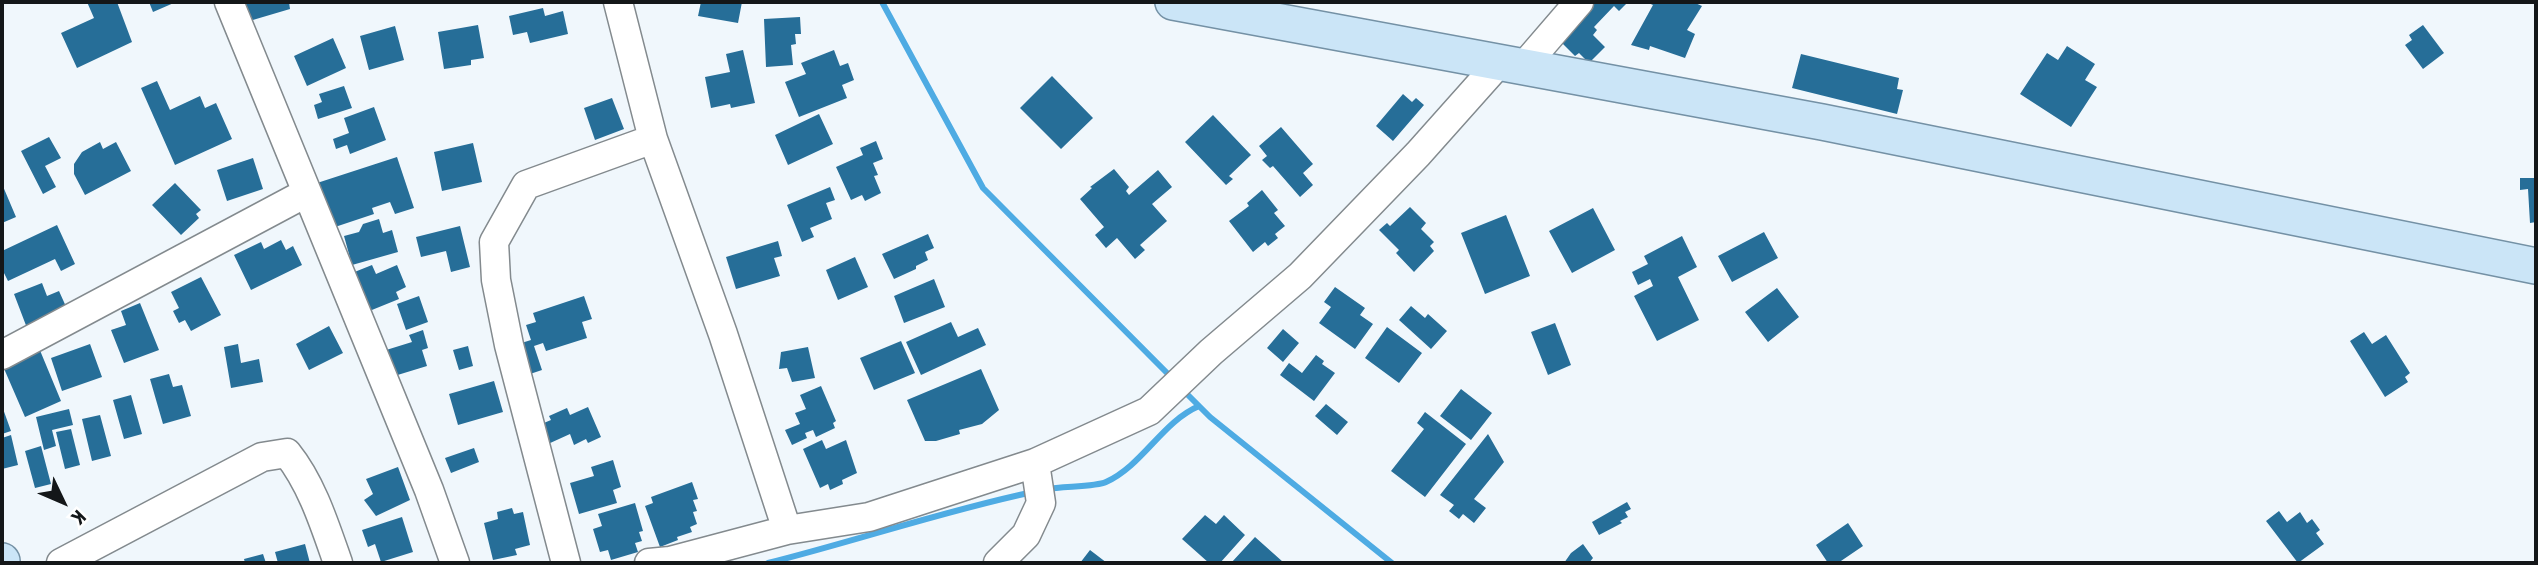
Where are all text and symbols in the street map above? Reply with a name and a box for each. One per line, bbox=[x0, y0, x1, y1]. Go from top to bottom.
north arrow bbox=[28, 467, 98, 537]
text: K bbox=[67, 505, 90, 529]

